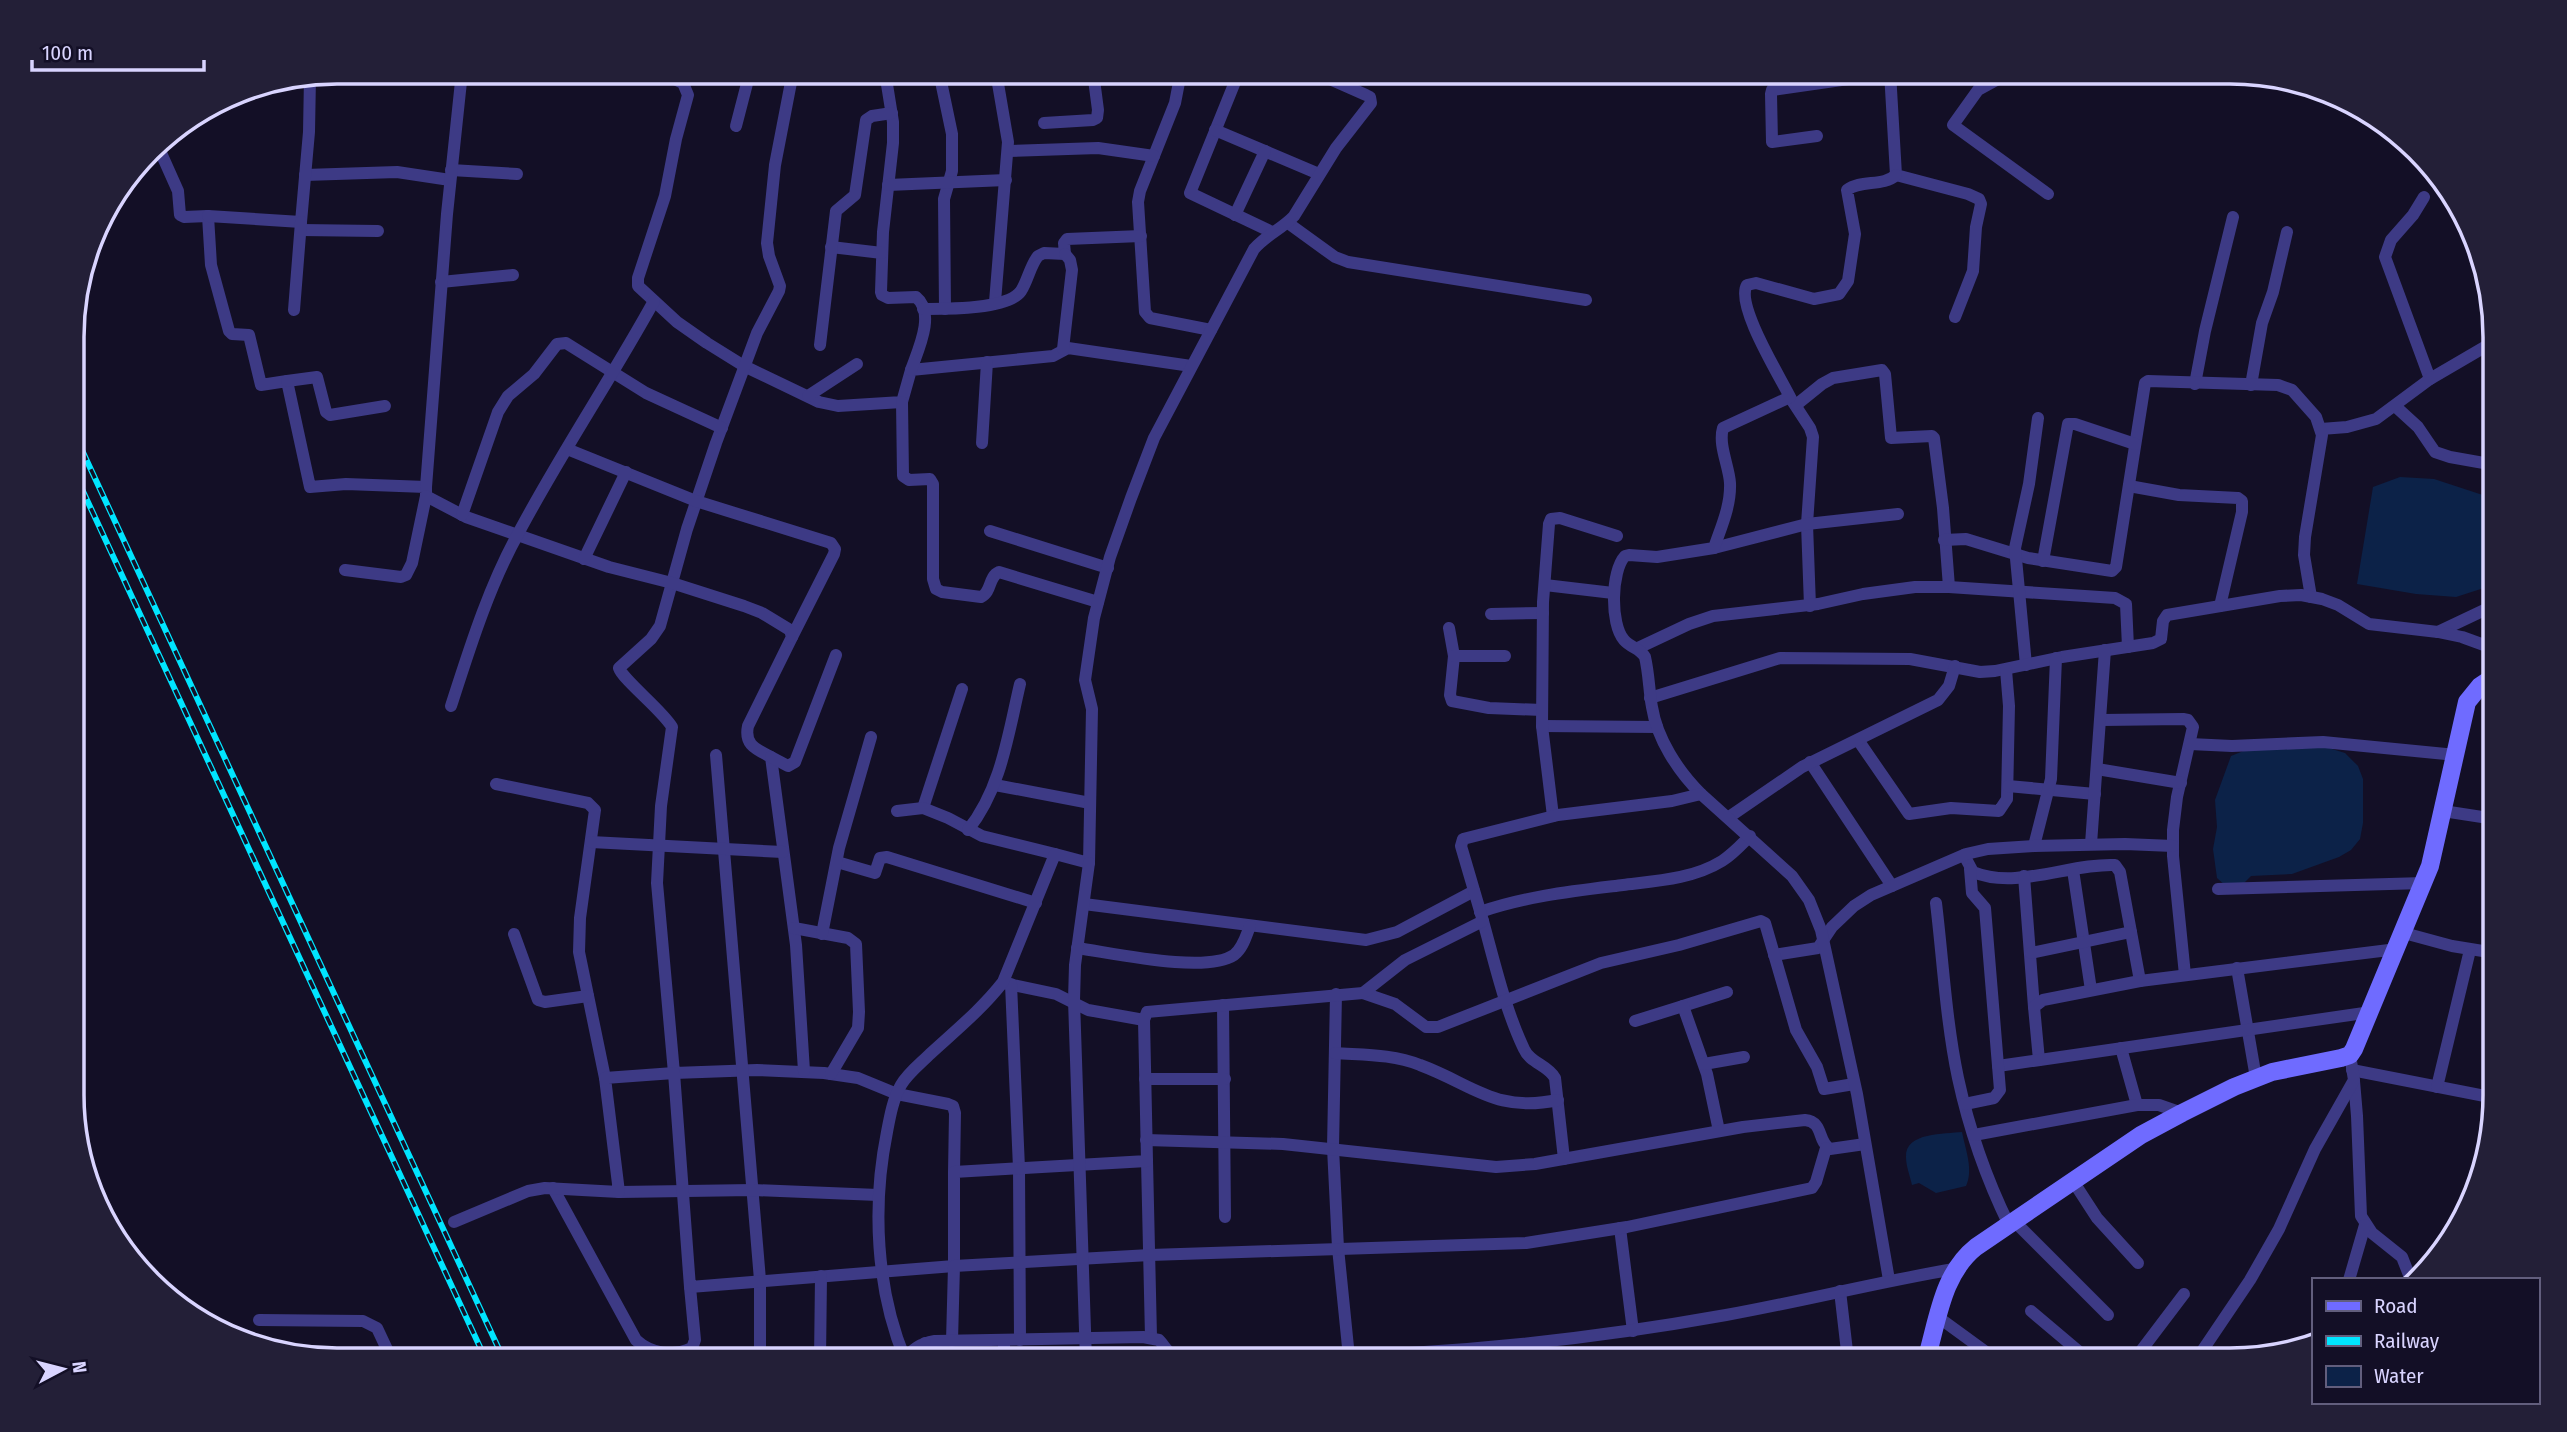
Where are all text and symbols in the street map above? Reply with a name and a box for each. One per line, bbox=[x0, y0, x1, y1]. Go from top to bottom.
scale bar bbox=[32, 28, 203, 72]
text: 100 m bbox=[42, 40, 93, 66]
legend bbox=[2312, 1278, 2539, 1404]
text: Road bbox=[2374, 1293, 2418, 1319]
text: Railway bbox=[2374, 1328, 2440, 1354]
north arrow bbox=[28, 1334, 98, 1404]
text: N bbox=[67, 1360, 91, 1374]
text: Water bbox=[2374, 1363, 2424, 1389]

